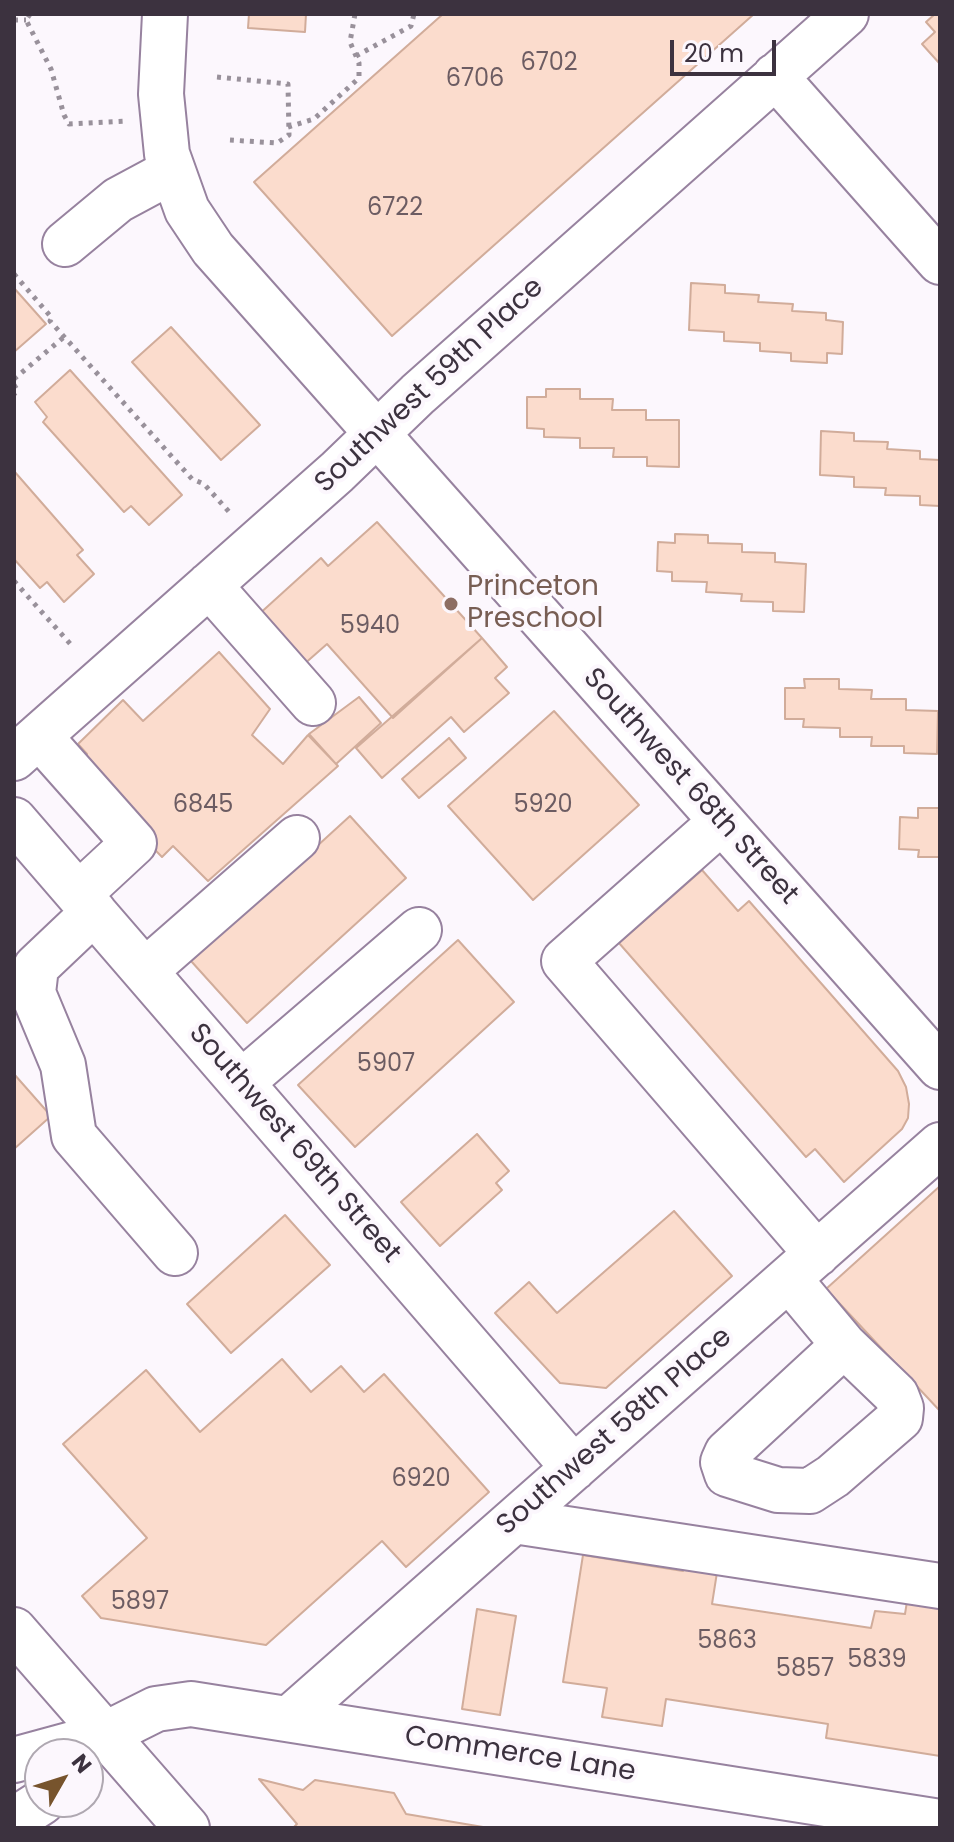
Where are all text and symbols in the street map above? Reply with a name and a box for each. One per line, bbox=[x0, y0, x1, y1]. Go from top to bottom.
scale bar bbox=[674, 24, 780, 74]
text: 20 m bbox=[684, 37, 744, 70]
house number: 6702 bbox=[520, 50, 578, 78]
house number: 6706 bbox=[446, 66, 504, 94]
house number: 6722 bbox=[367, 195, 423, 223]
street label: Southwest 59th Place bbox=[309, 271, 551, 501]
place label: Princeton Preschool bbox=[467, 571, 603, 637]
marker: Princeton Preschool bbox=[442, 595, 460, 613]
house number: 5940 bbox=[340, 613, 400, 641]
street label: Southwest 68th Street bbox=[575, 662, 805, 912]
house number: 6845 bbox=[173, 792, 233, 820]
house number: 5920 bbox=[513, 792, 573, 820]
street label: Southwest 69th Street bbox=[181, 1018, 407, 1270]
house number: 5907 bbox=[357, 1051, 415, 1079]
street label: Southwest 58th Place bbox=[491, 1321, 739, 1543]
house number: 6920 bbox=[391, 1466, 451, 1494]
house number: 5897 bbox=[111, 1589, 169, 1617]
house number: 5863 bbox=[697, 1628, 757, 1656]
house number: 5839 bbox=[847, 1647, 907, 1675]
house number: 5857 bbox=[776, 1656, 834, 1684]
street label: Commerce Lane bbox=[402, 1720, 638, 1790]
north arrow bbox=[24, 1738, 104, 1818]
text: N bbox=[64, 1748, 99, 1780]

